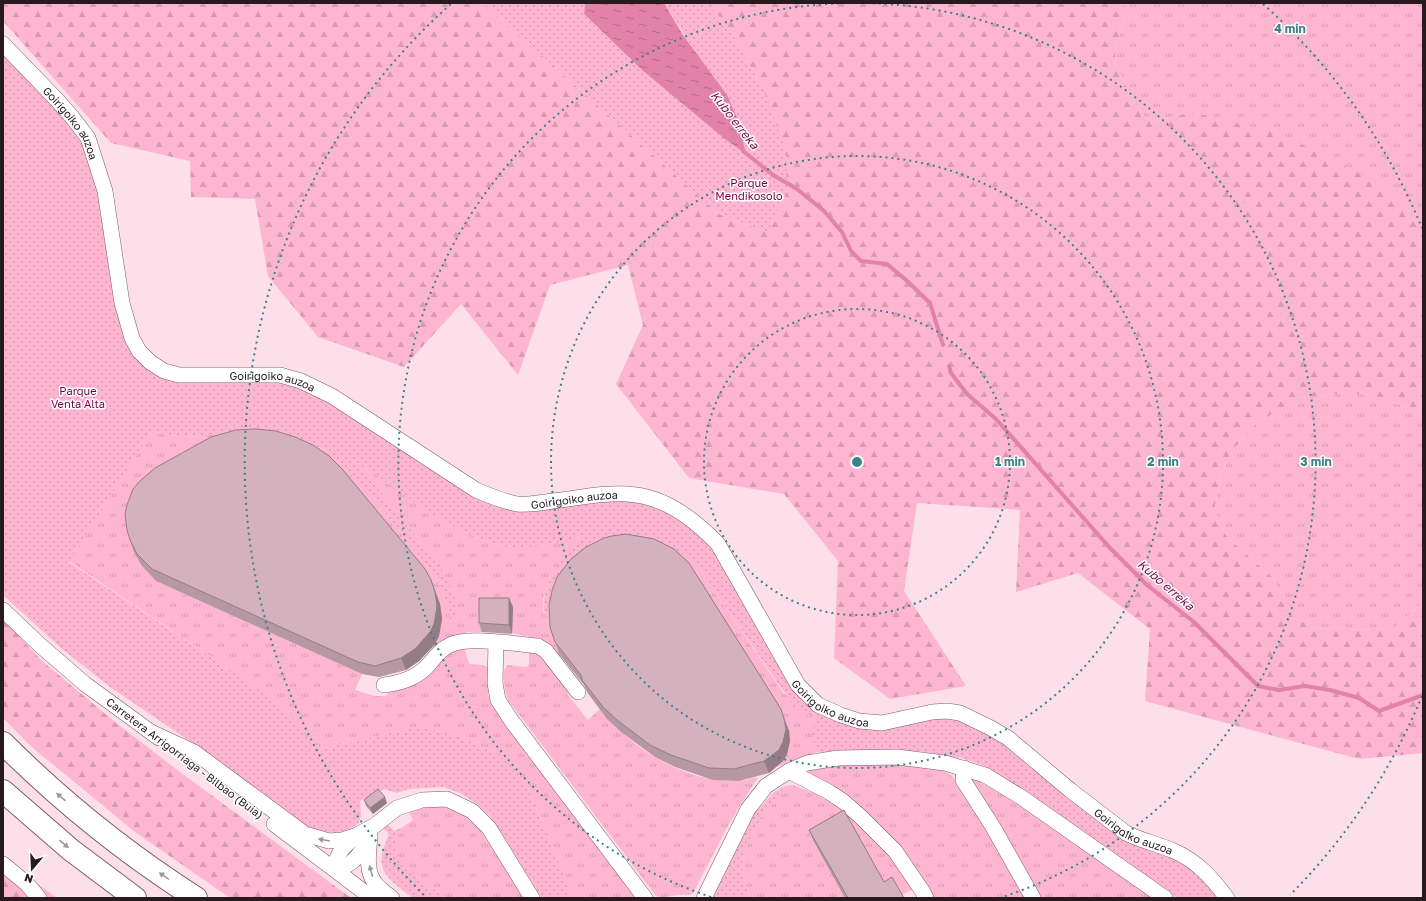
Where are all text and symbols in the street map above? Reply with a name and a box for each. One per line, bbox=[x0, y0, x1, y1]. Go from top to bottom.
text: 4 min bbox=[1274, 21, 1306, 36]
street label: Goirigoiko auzoa bbox=[41, 84, 101, 161]
water label: Kubo erreka bbox=[708, 88, 763, 153]
park label: Parque Mendikosolo bbox=[715, 176, 783, 202]
street label: Goirigoiko auzoa bbox=[230, 369, 318, 393]
park label: Parque Venta Alta bbox=[51, 384, 105, 410]
text: 1 min bbox=[995, 454, 1025, 469]
text: 2 min bbox=[1147, 454, 1179, 469]
text: 3 min bbox=[1300, 454, 1332, 469]
centre of rings bbox=[850, 455, 864, 469]
street label: Goirigoiko auzoa bbox=[530, 487, 618, 511]
water label: Kubo erreka bbox=[1135, 557, 1198, 614]
street label: Goirigoiko auzoa bbox=[790, 677, 869, 728]
street label: Carretera Arrigorriaga - Bilbao (Buia) bbox=[104, 695, 266, 821]
one-way arrow bbox=[56, 792, 66, 801]
street label: Goirigoiko auzoa bbox=[1092, 805, 1175, 856]
one-way arrow bbox=[318, 837, 330, 843]
one-way arrow bbox=[59, 839, 69, 848]
north arrow bbox=[12, 849, 52, 889]
one-way arrow bbox=[368, 865, 374, 877]
text: N bbox=[23, 871, 35, 886]
one-way arrow bbox=[159, 872, 169, 880]

